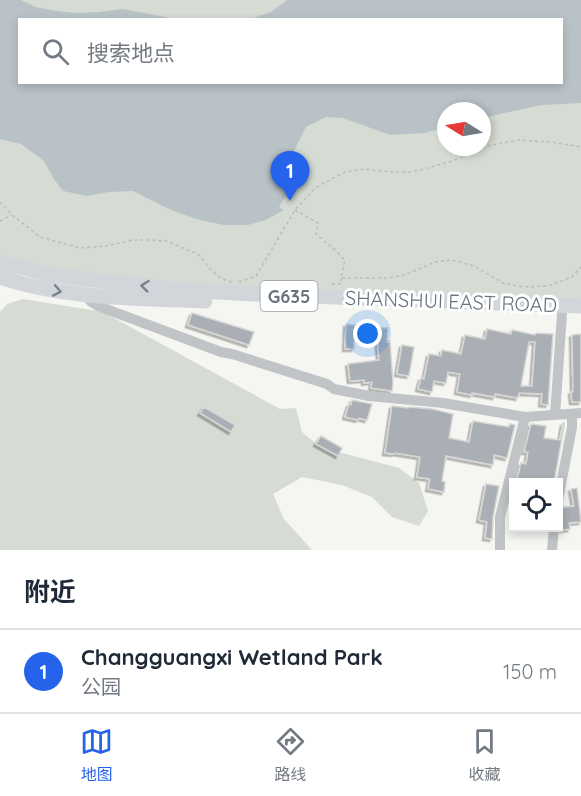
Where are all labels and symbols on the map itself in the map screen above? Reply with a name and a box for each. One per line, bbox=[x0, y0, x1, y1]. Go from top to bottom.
north arrow bbox=[437, 102, 491, 156]
pin: 1 bbox=[270, 152, 310, 201]
one-way arrow bbox=[140, 280, 150, 293]
road number: G635 bbox=[260, 281, 318, 311]
one-way arrow bbox=[51, 284, 61, 297]
street label: SHANSHUI EAST ROAD bbox=[344, 285, 558, 317]
your location bbox=[353, 319, 382, 348]

